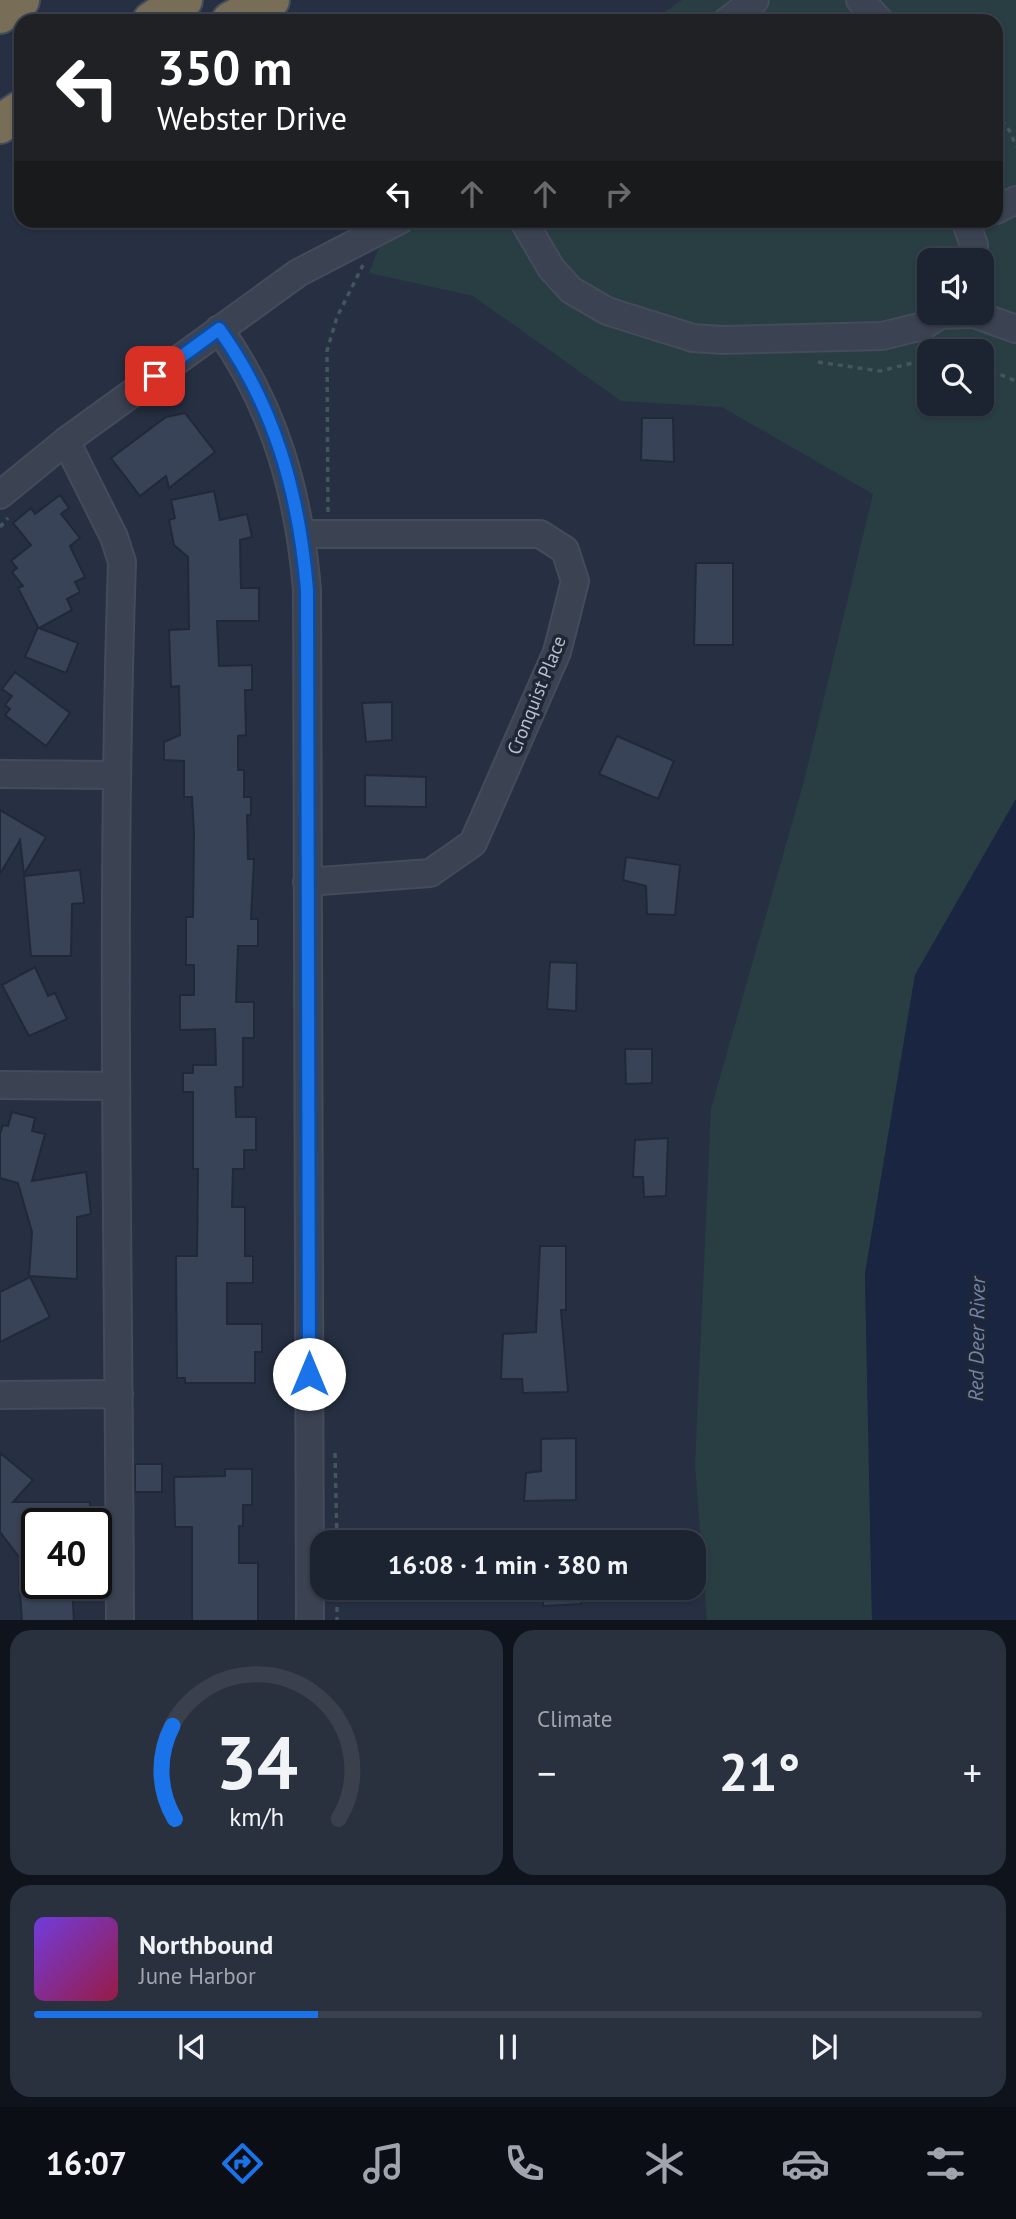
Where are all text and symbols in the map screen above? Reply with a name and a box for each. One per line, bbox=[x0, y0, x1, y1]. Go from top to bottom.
text: 350 m bbox=[157, 35, 292, 99]
icon: left bbox=[42, 42, 133, 133]
text: Webster Drive bbox=[157, 97, 347, 139]
icon: left bbox=[380, 175, 418, 213]
icon: ahead bbox=[453, 175, 491, 213]
icon: ahead bbox=[526, 175, 564, 213]
icon: right bbox=[599, 175, 637, 213]
map controls bbox=[917, 248, 994, 416]
button: sound bbox=[917, 248, 994, 325]
button: search bbox=[917, 339, 994, 416]
pin bbox=[125, 346, 185, 406]
icon: arrive bbox=[136, 357, 174, 395]
street label: Cronquist Place bbox=[501, 632, 571, 758]
water label: Red Deer River bbox=[962, 1274, 991, 1402]
position arrow bbox=[272, 1337, 346, 1411]
speed limit sign: 40 bbox=[21, 1508, 112, 1599]
text: 16:08 · 1 min · 380 m bbox=[388, 1548, 628, 1581]
text: Climate bbox=[537, 1704, 612, 1733]
text: 34 bbox=[215, 1715, 298, 1809]
text: 21° bbox=[719, 1738, 800, 1805]
text: − bbox=[537, 1748, 556, 1797]
text: + bbox=[963, 1748, 982, 1797]
text: km/h bbox=[229, 1800, 284, 1832]
text: Northbound bbox=[139, 1928, 273, 1961]
text: June Harbor bbox=[139, 1961, 256, 1990]
icon: previous bbox=[173, 2028, 211, 2066]
icon: pause bbox=[489, 2028, 527, 2066]
icon: next bbox=[805, 2028, 843, 2066]
icon: directions bbox=[218, 2139, 267, 2188]
icon: music bbox=[359, 2139, 408, 2188]
icon: phone bbox=[500, 2139, 549, 2188]
icon: climate bbox=[640, 2139, 689, 2188]
icon: car bbox=[781, 2139, 830, 2188]
icon: filters bbox=[921, 2139, 970, 2188]
text: 16:07 bbox=[46, 2142, 127, 2184]

